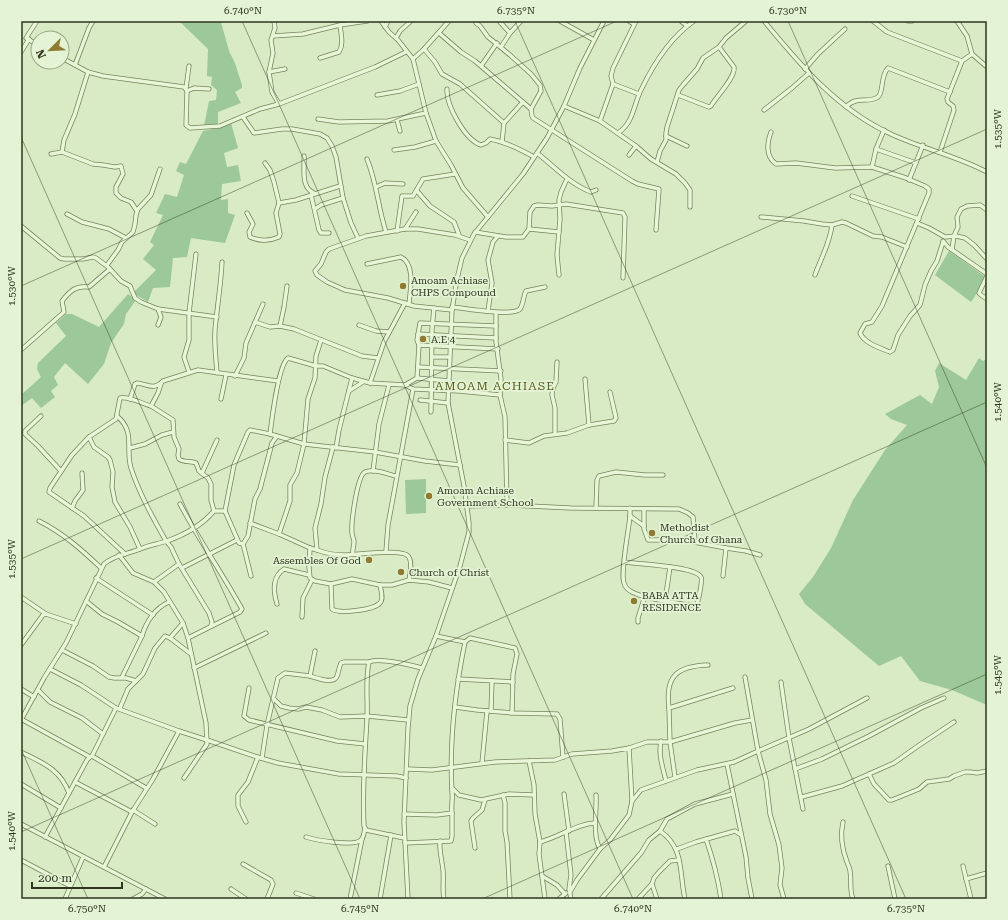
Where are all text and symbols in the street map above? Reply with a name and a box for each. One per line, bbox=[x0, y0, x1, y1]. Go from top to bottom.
text: 6.740°N bbox=[224, 5, 262, 16]
text: 6.735°N bbox=[497, 5, 535, 16]
text: 6.730°N bbox=[769, 5, 807, 16]
north arrow bbox=[30, 30, 70, 70]
text: N bbox=[33, 47, 49, 60]
text: 1.535°W bbox=[992, 108, 1003, 149]
text: 1.530°W bbox=[6, 265, 17, 306]
place label: Amoam Achiase CHPS Compound bbox=[411, 275, 497, 298]
marker: Amoam Achiase CHPS Compound bbox=[398, 281, 408, 291]
marker: A.E 4 bbox=[418, 334, 428, 344]
place label: A.E 4 bbox=[431, 334, 456, 345]
district label: AMOAM ACHIASE bbox=[435, 379, 555, 393]
text: 1.540°W bbox=[992, 381, 1003, 422]
place label: Amoam Achiase Government School bbox=[437, 485, 534, 508]
marker: Amoam Achiase Government School bbox=[424, 491, 434, 501]
place label: Methodist Church of Ghana bbox=[660, 522, 743, 545]
marker: Methodist Church of Ghana bbox=[647, 528, 657, 538]
text: 1.535°W bbox=[6, 538, 17, 579]
place label: Assembles Of God bbox=[273, 555, 362, 566]
marker: Assembles Of God bbox=[364, 555, 374, 565]
marker: Church of Christ bbox=[396, 567, 406, 577]
place label: Church of Christ bbox=[409, 567, 490, 578]
place label: BABA ATTA RESIDENCE bbox=[642, 590, 701, 613]
marker: BABA ATTA RESIDENCE bbox=[629, 596, 639, 606]
text: 1.545°W bbox=[992, 654, 1003, 695]
text: 1.540°W bbox=[6, 810, 17, 851]
scale bar bbox=[32, 864, 122, 890]
text: 200 m bbox=[38, 871, 72, 885]
text: 6.750°N bbox=[68, 903, 106, 914]
text: 6.745°N bbox=[341, 903, 379, 914]
text: 6.740°N bbox=[614, 903, 652, 914]
text: 6.735°N bbox=[887, 903, 925, 914]

